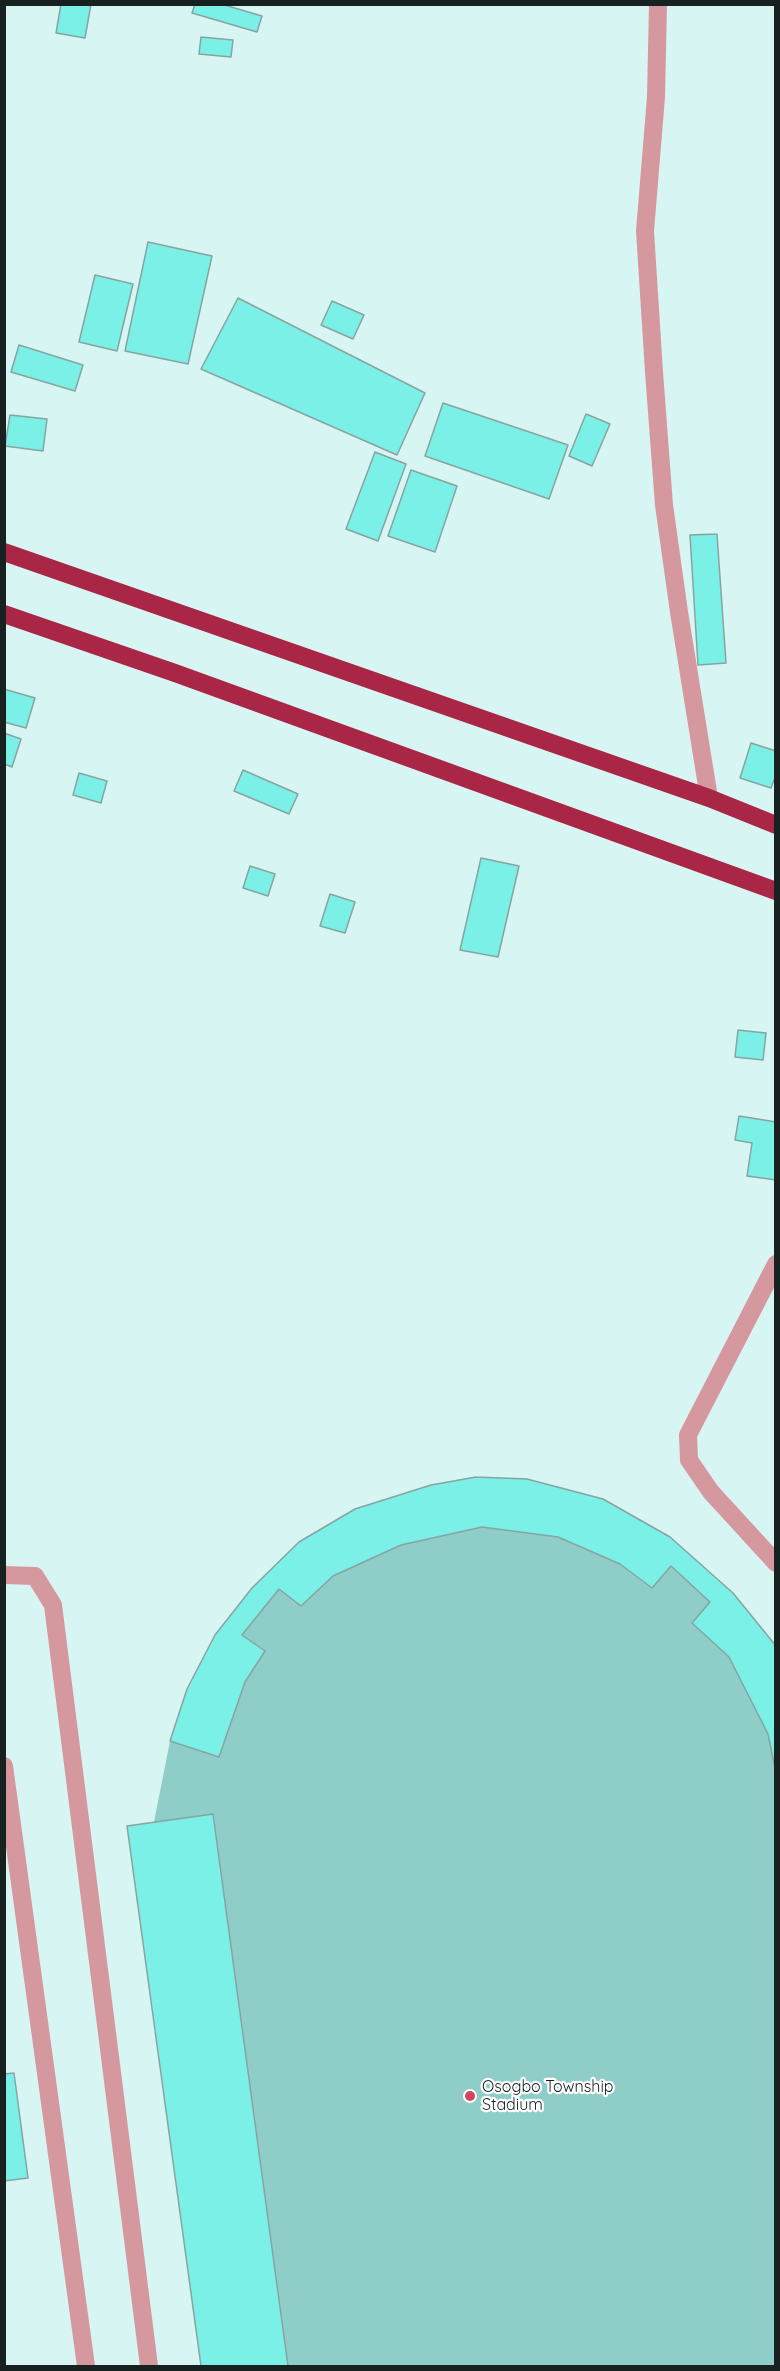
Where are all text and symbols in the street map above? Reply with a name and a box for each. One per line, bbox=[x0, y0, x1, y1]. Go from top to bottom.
place label: Osogbo Township Stadium bbox=[482, 2077, 614, 2115]
marker: Osogbo Township Stadium bbox=[463, 2089, 477, 2103]

